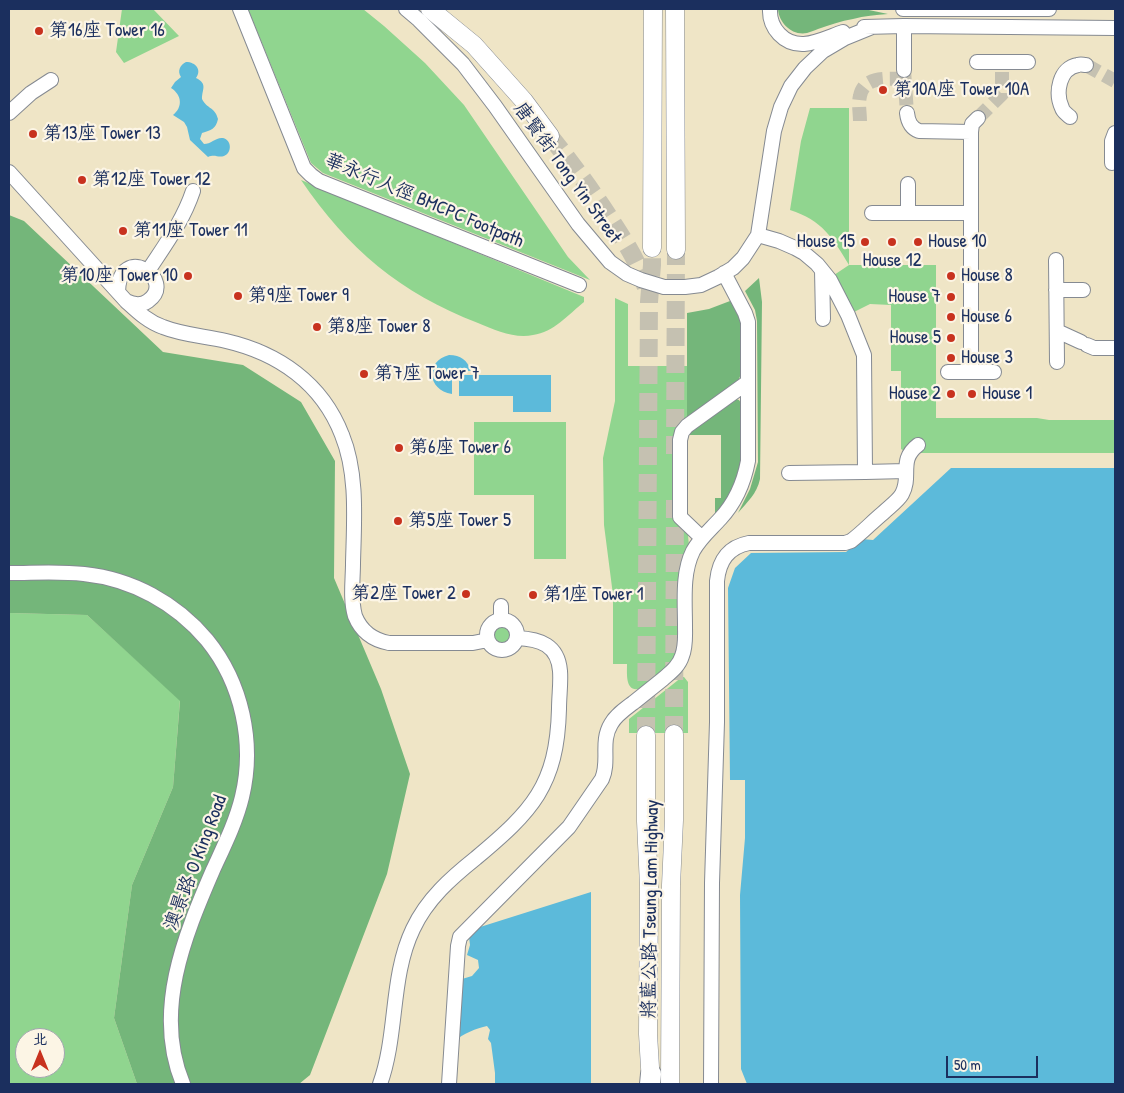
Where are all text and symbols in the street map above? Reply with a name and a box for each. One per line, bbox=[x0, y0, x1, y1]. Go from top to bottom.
place label: 第16座 Tower 16 bbox=[49, 20, 165, 42]
marker: 第16座 Tower 16 bbox=[33, 25, 45, 37]
place label: 第10A座 Tower 10A bbox=[893, 79, 1029, 101]
marker: 第10A座 Tower 10A bbox=[877, 84, 889, 96]
street label: 唐賢街 Tong Yin Street bbox=[508, 98, 626, 248]
place label: 第13座 Tower 13 bbox=[43, 123, 161, 145]
marker: 第13座 Tower 13 bbox=[27, 128, 39, 140]
street label: 華永行人徑 BMCPC Footpath bbox=[321, 149, 527, 253]
place label: 第12座 Tower 12 bbox=[92, 169, 211, 191]
marker: 第12座 Tower 12 bbox=[76, 174, 88, 186]
place label: 第11座 Tower 11 bbox=[133, 220, 248, 242]
marker: 第11座 Tower 11 bbox=[117, 225, 129, 237]
place label: House 15 bbox=[797, 231, 855, 253]
place label: House 10 bbox=[928, 231, 987, 253]
marker: House 15 bbox=[859, 236, 871, 248]
marker: House 12 bbox=[886, 236, 898, 248]
marker: House 10 bbox=[912, 236, 924, 248]
place label: House 12 bbox=[862, 250, 922, 272]
place label: 第10座 Tower 10 bbox=[60, 265, 178, 287]
place label: House 8 bbox=[961, 265, 1013, 287]
marker: 第10座 Tower 10 bbox=[182, 270, 194, 282]
marker: House 8 bbox=[945, 270, 957, 282]
place label: 第9座 Tower 9 bbox=[248, 285, 349, 307]
place label: House 7 bbox=[888, 286, 941, 308]
marker: 第9座 Tower 9 bbox=[232, 290, 244, 302]
marker: House 7 bbox=[945, 291, 957, 303]
place label: House 6 bbox=[961, 306, 1012, 328]
marker: House 6 bbox=[945, 311, 957, 323]
place label: 第8座 Tower 8 bbox=[327, 316, 430, 338]
marker: 第8座 Tower 8 bbox=[311, 321, 323, 333]
place label: House 5 bbox=[890, 327, 941, 349]
marker: House 5 bbox=[945, 332, 957, 344]
place label: House 3 bbox=[961, 347, 1013, 369]
marker: House 3 bbox=[945, 352, 957, 364]
place label: 第7座 Tower 7 bbox=[374, 363, 480, 385]
marker: 第7座 Tower 7 bbox=[358, 368, 370, 380]
place label: House 2 bbox=[889, 383, 941, 405]
place label: House 1 bbox=[982, 383, 1032, 405]
marker: House 2 bbox=[945, 388, 957, 400]
marker: House 1 bbox=[966, 388, 978, 400]
place label: 第6座 Tower 6 bbox=[409, 437, 511, 459]
marker: 第6座 Tower 6 bbox=[393, 442, 405, 454]
place label: 第5座 Tower 5 bbox=[408, 510, 511, 532]
marker: 第5座 Tower 5 bbox=[392, 515, 404, 527]
place label: 第2座 Tower 2 bbox=[351, 583, 456, 605]
place label: 第1座 Tower 1 bbox=[543, 584, 644, 606]
marker: 第2座 Tower 2 bbox=[460, 588, 472, 600]
marker: 第1座 Tower 1 bbox=[527, 589, 539, 601]
street label: 澳景路 O King Road bbox=[160, 792, 232, 934]
street label: 將藍公路 Tseung Lam Highway bbox=[638, 799, 664, 1019]
north arrow bbox=[15, 1028, 65, 1078]
text: 北 bbox=[33, 1029, 47, 1048]
scale bar bbox=[949, 1046, 1042, 1078]
text: 50 m bbox=[954, 1054, 981, 1075]

